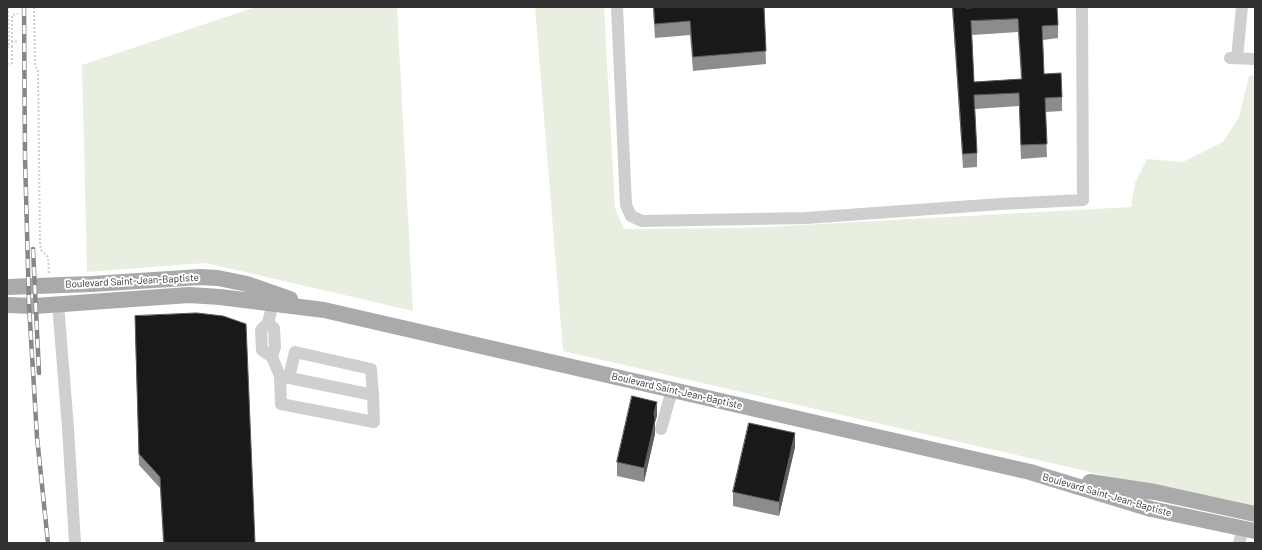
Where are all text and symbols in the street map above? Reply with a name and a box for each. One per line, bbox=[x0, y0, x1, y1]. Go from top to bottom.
street label: Boulevard Saint-Jean-Baptiste bbox=[65, 272, 199, 290]
street label: Boulevard Saint-Jean-Baptiste bbox=[610, 370, 744, 412]
street label: Boulevard Saint-Jean-Baptiste bbox=[1041, 471, 1173, 519]

